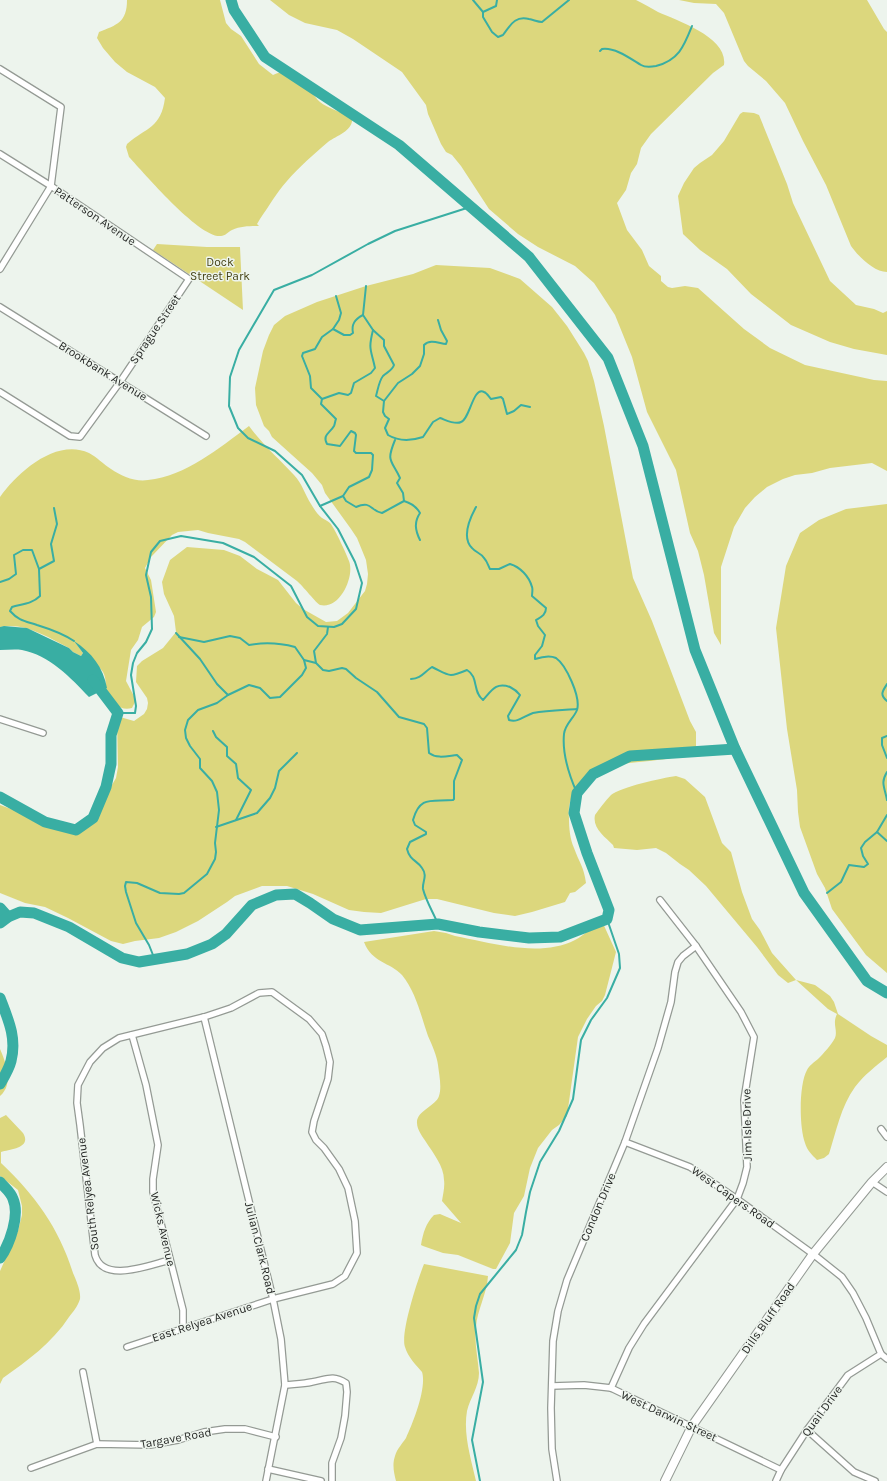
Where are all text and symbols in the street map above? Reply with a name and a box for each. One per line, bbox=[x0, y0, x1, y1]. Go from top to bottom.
street label: Patterson Avenue bbox=[52, 184, 138, 248]
park label: Dock Street Park bbox=[190, 255, 250, 283]
street label: Sprague Street bbox=[126, 291, 184, 367]
street label: Brookbank Avenue bbox=[56, 338, 150, 404]
street label: Jim Isle Drive bbox=[739, 1089, 755, 1161]
street label: South Relyea Avenue bbox=[74, 1137, 102, 1251]
street label: West Capers Road bbox=[689, 1163, 777, 1231]
street label: Condon Drive bbox=[577, 1171, 619, 1243]
street label: Wicks Avenue bbox=[148, 1190, 178, 1268]
street label: Julian Clark Road bbox=[242, 1200, 278, 1296]
street label: Dills Bluff Road bbox=[738, 1280, 798, 1356]
street label: East Relyea Avenue bbox=[150, 1299, 254, 1345]
street label: Quail Drive bbox=[799, 1383, 845, 1439]
street label: West Darwin Street bbox=[619, 1388, 720, 1445]
street label: Targave Road bbox=[139, 1425, 213, 1451]

